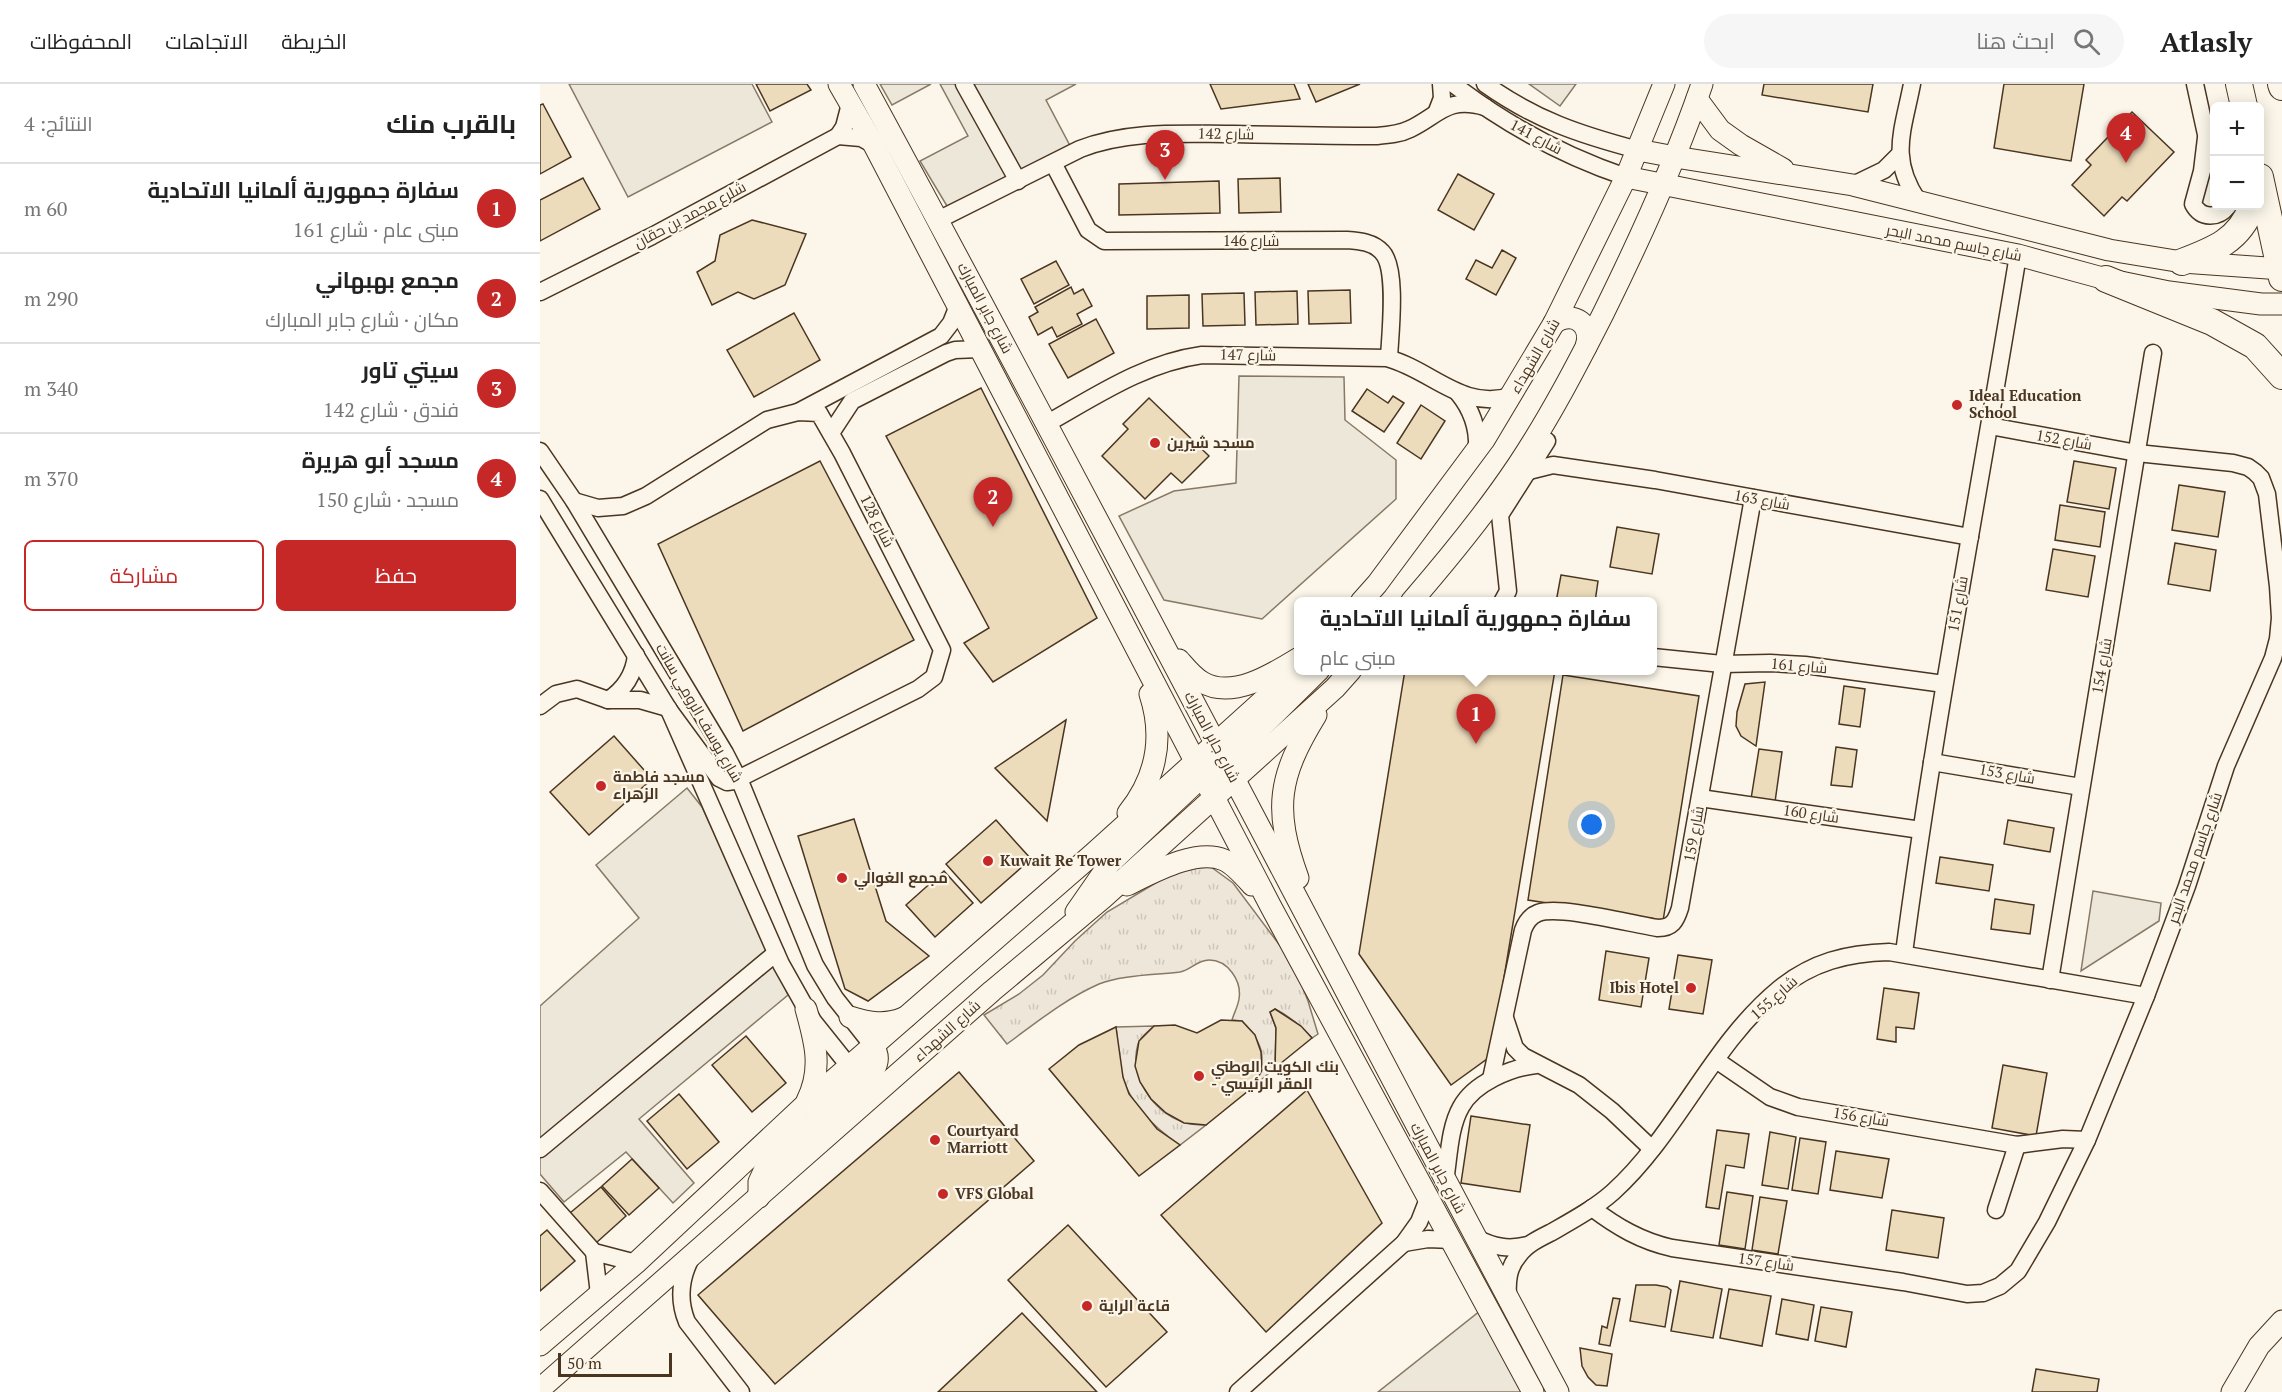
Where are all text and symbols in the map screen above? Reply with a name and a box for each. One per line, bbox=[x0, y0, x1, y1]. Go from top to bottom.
search box bbox=[1704, 14, 2124, 68]
text: Atlasly bbox=[2160, 23, 2252, 60]
icon: search bbox=[2070, 25, 2103, 58]
text: ابحث هنا bbox=[1976, 26, 2055, 55]
text: المحفوظات bbox=[30, 27, 132, 55]
text: الاتجاهات bbox=[165, 27, 248, 55]
text: الخريطة bbox=[281, 27, 347, 55]
map controls bbox=[2210, 102, 2264, 210]
button: + bbox=[2210, 102, 2264, 156]
text: بالقرب منك bbox=[386, 106, 516, 140]
text: النتائج: 4 bbox=[24, 110, 93, 137]
pin: 4 bbox=[2106, 113, 2146, 163]
street label: شارع 141 bbox=[1506, 114, 1566, 160]
street label: شارع 142 bbox=[1197, 123, 1255, 145]
pin: 3 bbox=[1146, 130, 1184, 180]
button: − bbox=[2210, 156, 2264, 210]
text: سفارة جمهورية ألمانيا الاتحادية bbox=[147, 175, 459, 204]
street label: شلرع مجمد بن حقان bbox=[630, 176, 750, 254]
text: 60 m bbox=[24, 195, 67, 222]
text: 1 bbox=[491, 195, 502, 222]
text: مبنى عام · شارع 161 bbox=[293, 216, 459, 243]
street label: شارع جاسم محمد البحر bbox=[1883, 219, 2024, 267]
street label: شارع 146 bbox=[1223, 230, 1279, 252]
street label: شارع جابر المبارك bbox=[952, 258, 1018, 358]
text: مجمع بهبهاني bbox=[315, 265, 459, 294]
text: 290 m bbox=[24, 285, 78, 312]
text: 2 bbox=[491, 285, 502, 312]
text: مكان · شارع جابر المبارك bbox=[265, 306, 459, 333]
street label: شارع الشهداء bbox=[1505, 314, 1565, 398]
street label: شارع 147 bbox=[1219, 344, 1277, 366]
text: سيتي تاور bbox=[362, 355, 459, 384]
text: 340 m bbox=[24, 375, 78, 402]
text: 3 bbox=[491, 375, 502, 402]
place label: Ideal Education School bbox=[1969, 385, 2082, 422]
text: فندق · شارع 142 bbox=[323, 396, 459, 423]
marker: Ideal Education School bbox=[1950, 398, 1964, 412]
street label: شارع 152 bbox=[2034, 424, 2094, 456]
place label: مسجد شيرين bbox=[1167, 432, 1255, 452]
marker: مسجد شيرين bbox=[1148, 436, 1162, 450]
text: مسجد أبو هريرة bbox=[302, 445, 459, 474]
text: 370 m bbox=[24, 465, 78, 492]
text: 4 bbox=[491, 465, 502, 492]
pin: 2 bbox=[974, 478, 1012, 527]
street label: شارع 163 bbox=[1732, 484, 1792, 516]
text: مسجد · شارع 150 bbox=[316, 486, 459, 513]
street label: شارع 128 bbox=[854, 491, 900, 551]
button: مشاركة bbox=[24, 540, 264, 611]
button: حفظ bbox=[276, 540, 516, 611]
street label: شارع 151 bbox=[1942, 574, 1974, 634]
popup bbox=[1294, 597, 1657, 675]
text: سفارة جمهورية ألمانيا الاتحادية bbox=[1320, 603, 1631, 632]
street label: شارع 154 bbox=[2086, 636, 2118, 696]
street label: شارع يوسف الرومي سانت bbox=[649, 639, 748, 787]
text: مبنى عام bbox=[1320, 644, 1396, 671]
street label: شارع 161 bbox=[1770, 653, 1828, 679]
street label: شارع جابر المبارك bbox=[1179, 687, 1245, 787]
pin: 1 bbox=[1456, 694, 1496, 744]
street label: شارع 153 bbox=[1977, 758, 2037, 790]
place label: مسجد فاطمة الزهراء bbox=[613, 766, 705, 803]
marker: مسجد فاطمة الزهراء bbox=[594, 779, 608, 793]
street label: شارع جاسم محمد البحر bbox=[2162, 789, 2228, 928]
street label: شارع 160 bbox=[1781, 799, 1841, 829]
street label: شارع 159 bbox=[1678, 804, 1710, 864]
your location bbox=[1577, 810, 1606, 839]
place label: Kuwait Re Tower bbox=[1000, 850, 1122, 870]
marker: Kuwait Re Tower bbox=[981, 854, 995, 868]
place label: مجمع الغوالي bbox=[854, 867, 948, 890]
marker: مجمع الغوالي bbox=[835, 871, 849, 885]
street label: شارع 155 bbox=[1746, 971, 1802, 1025]
place label: Ibis Hotel bbox=[1609, 977, 1679, 997]
marker: Ibis Hotel bbox=[1684, 981, 1698, 995]
street label: شارع الشهداء bbox=[908, 995, 986, 1067]
place label: بنك الكويت الوطني - المقر الرئيسي bbox=[1211, 1056, 1339, 1096]
marker: بنك الكويت الوطني - المقر الرئيسي bbox=[1192, 1069, 1206, 1083]
street label: شارع 156 bbox=[1831, 1102, 1891, 1132]
street label: شارع جابر المبارك bbox=[1405, 1118, 1471, 1218]
place label: Courtyard Marriott bbox=[947, 1120, 1019, 1157]
marker: Courtyard Marriott bbox=[928, 1133, 942, 1147]
place label: VFS Global bbox=[955, 1183, 1034, 1203]
marker: VFS Global bbox=[936, 1187, 950, 1201]
street label: شارع 157 bbox=[1736, 1247, 1796, 1277]
place label: قاعة الراية bbox=[1099, 1295, 1170, 1315]
marker: قاعة الراية bbox=[1080, 1299, 1094, 1313]
scale bar bbox=[558, 1350, 672, 1378]
text: 50 m bbox=[567, 1352, 602, 1374]

